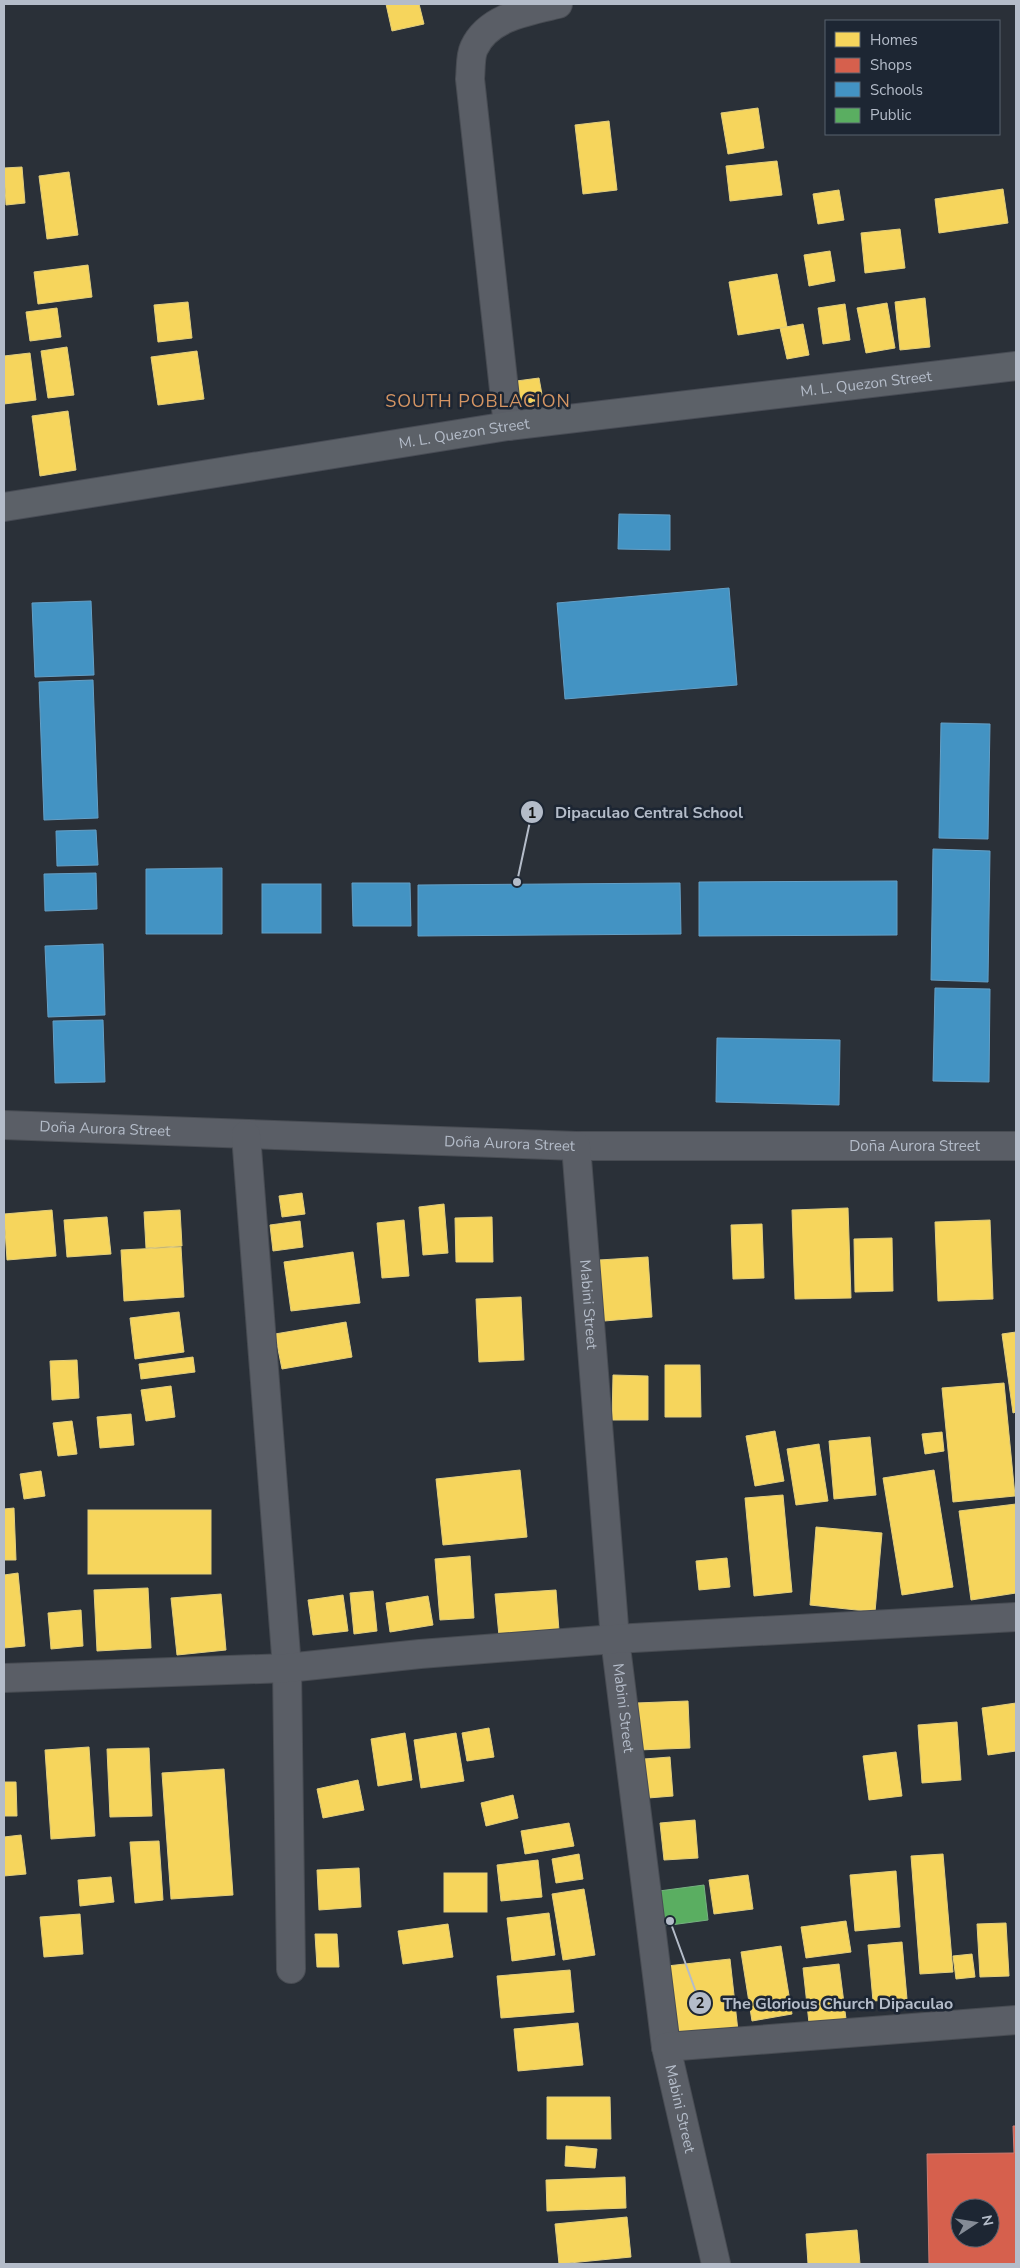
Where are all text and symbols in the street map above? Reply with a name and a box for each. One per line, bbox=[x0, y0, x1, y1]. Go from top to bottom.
legend bbox=[825, 20, 1000, 135]
text: Homes bbox=[870, 30, 918, 50]
text: Shops bbox=[870, 55, 912, 75]
text: Schools bbox=[870, 80, 923, 100]
text: Public bbox=[870, 105, 911, 125]
street label: M. L. Quezon Street bbox=[799, 366, 934, 401]
district label: SOUTH POBLACION bbox=[385, 389, 571, 413]
street label: M. L. Quezon Street bbox=[397, 413, 531, 453]
callout: Dipaculao Central School bbox=[520, 797, 753, 828]
text: Dipaculao Central School bbox=[555, 802, 743, 824]
text: 1 bbox=[527, 803, 537, 823]
street label: Doña Aurora Street bbox=[39, 1116, 171, 1141]
street label: Doña Aurora Street bbox=[444, 1131, 576, 1156]
street label: Doña Aurora Street bbox=[849, 1136, 981, 1156]
street label: Mabini Street bbox=[575, 1259, 602, 1351]
street label: Mabini Street bbox=[608, 1662, 639, 1754]
callout: The Glorious Church Dipaculao bbox=[687, 1987, 963, 2018]
text: 2 bbox=[695, 1993, 705, 2013]
text: The Glorious Church Dipaculao bbox=[723, 1993, 953, 2015]
street label: Mabini Street bbox=[660, 2063, 700, 2155]
north arrow bbox=[950, 2198, 1000, 2248]
text: N bbox=[977, 2213, 998, 2228]

